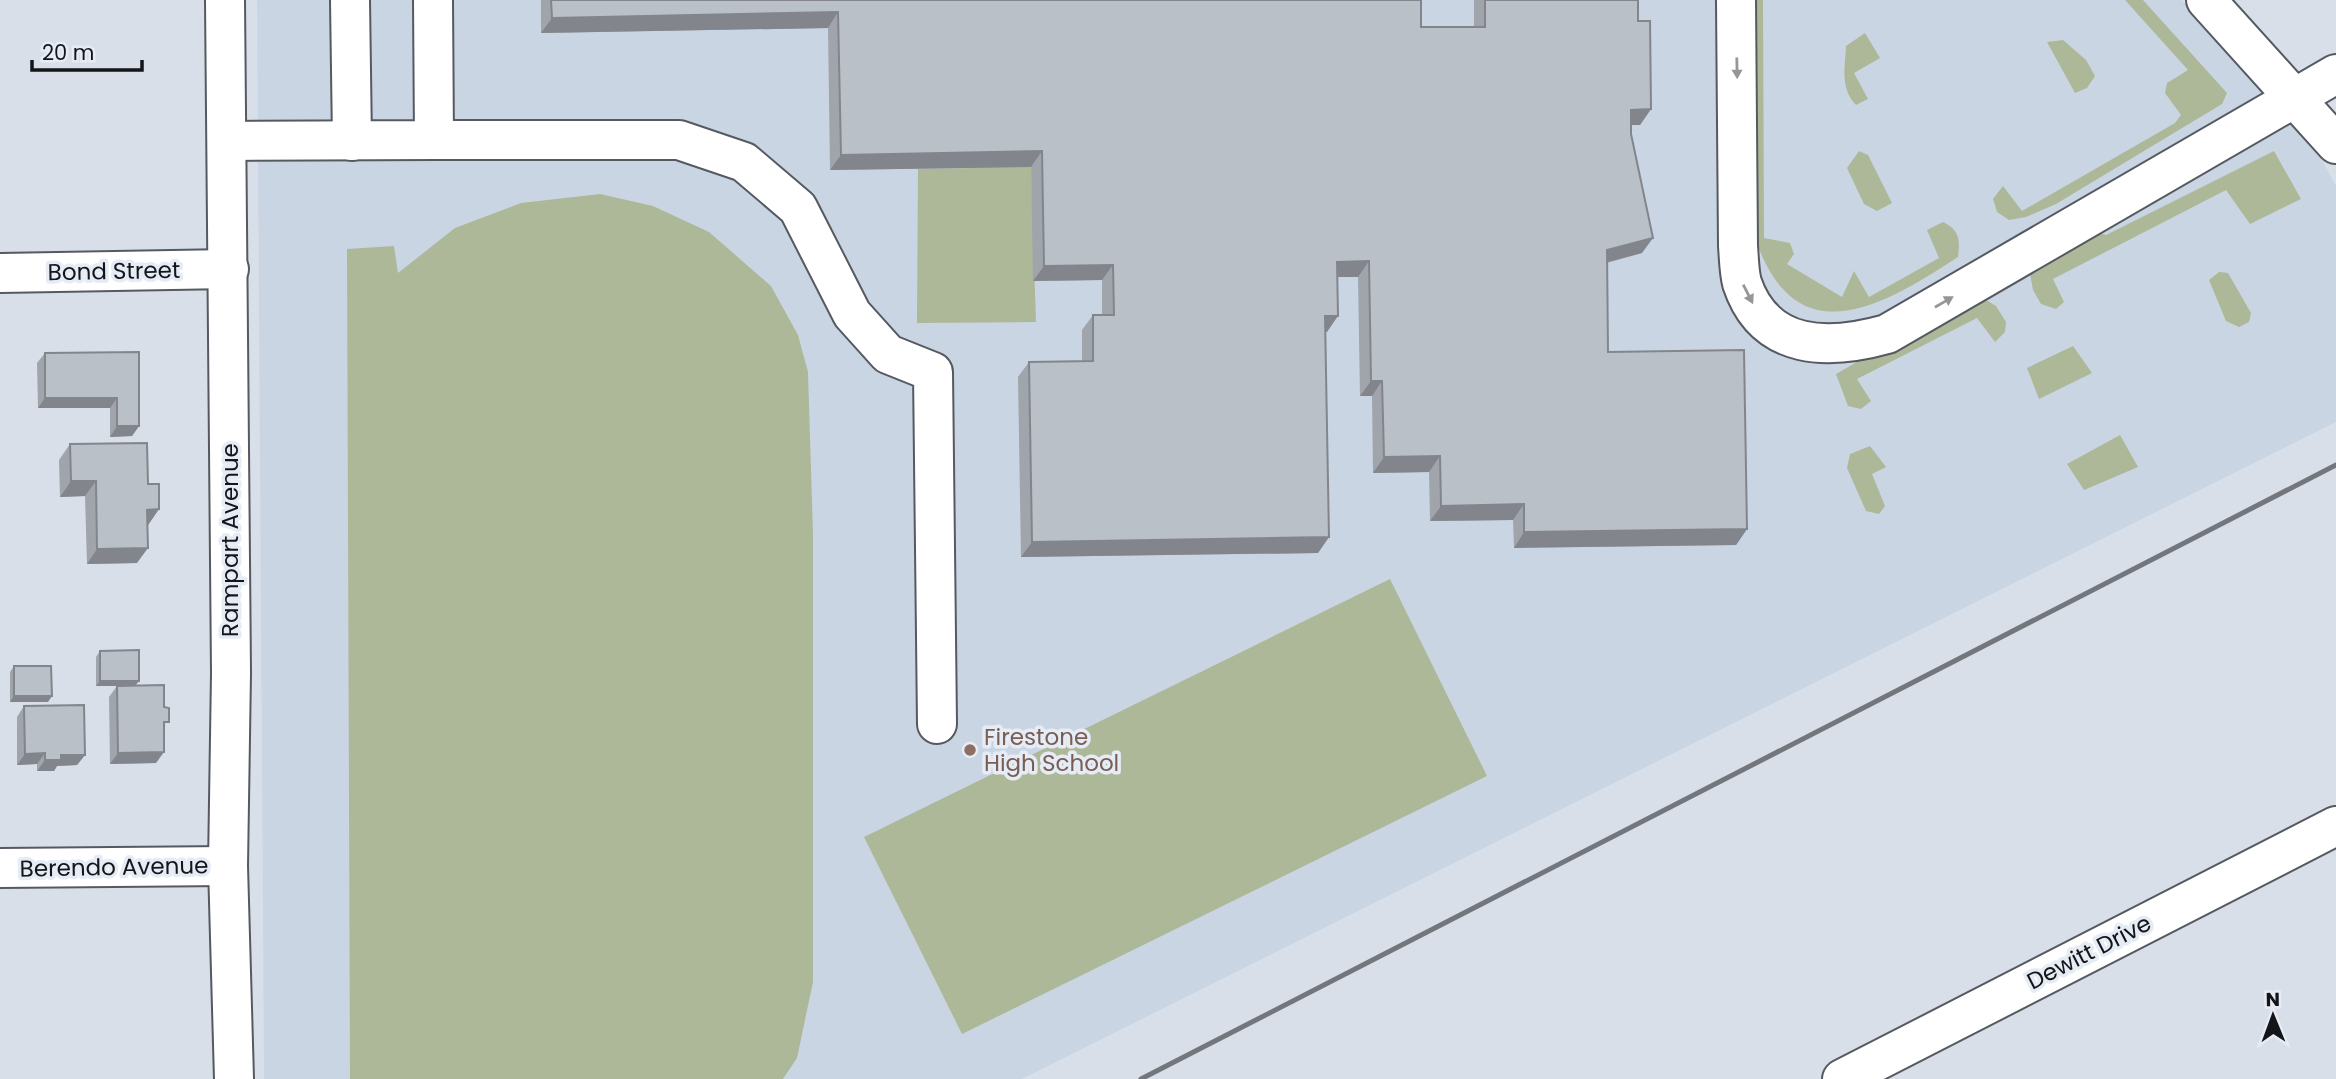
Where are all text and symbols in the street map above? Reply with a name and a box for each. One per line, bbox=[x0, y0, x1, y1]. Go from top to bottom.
scale bar bbox=[32, 28, 142, 72]
text: 20 m bbox=[42, 38, 95, 67]
one-way arrow bbox=[1731, 57, 1743, 79]
street label: Bond Street bbox=[47, 254, 181, 288]
one-way arrow bbox=[1742, 284, 1754, 304]
one-way arrow bbox=[1935, 295, 1954, 308]
street label: Rampart Avenue bbox=[214, 443, 246, 637]
place label: Firestone High School bbox=[984, 721, 1119, 779]
marker: Firestone High School bbox=[962, 742, 978, 758]
street label: Berendo Avenue bbox=[19, 849, 209, 885]
street label: Dewitt Drive bbox=[2021, 907, 2157, 997]
north arrow bbox=[2238, 981, 2308, 1051]
text: N bbox=[2265, 986, 2280, 1013]

